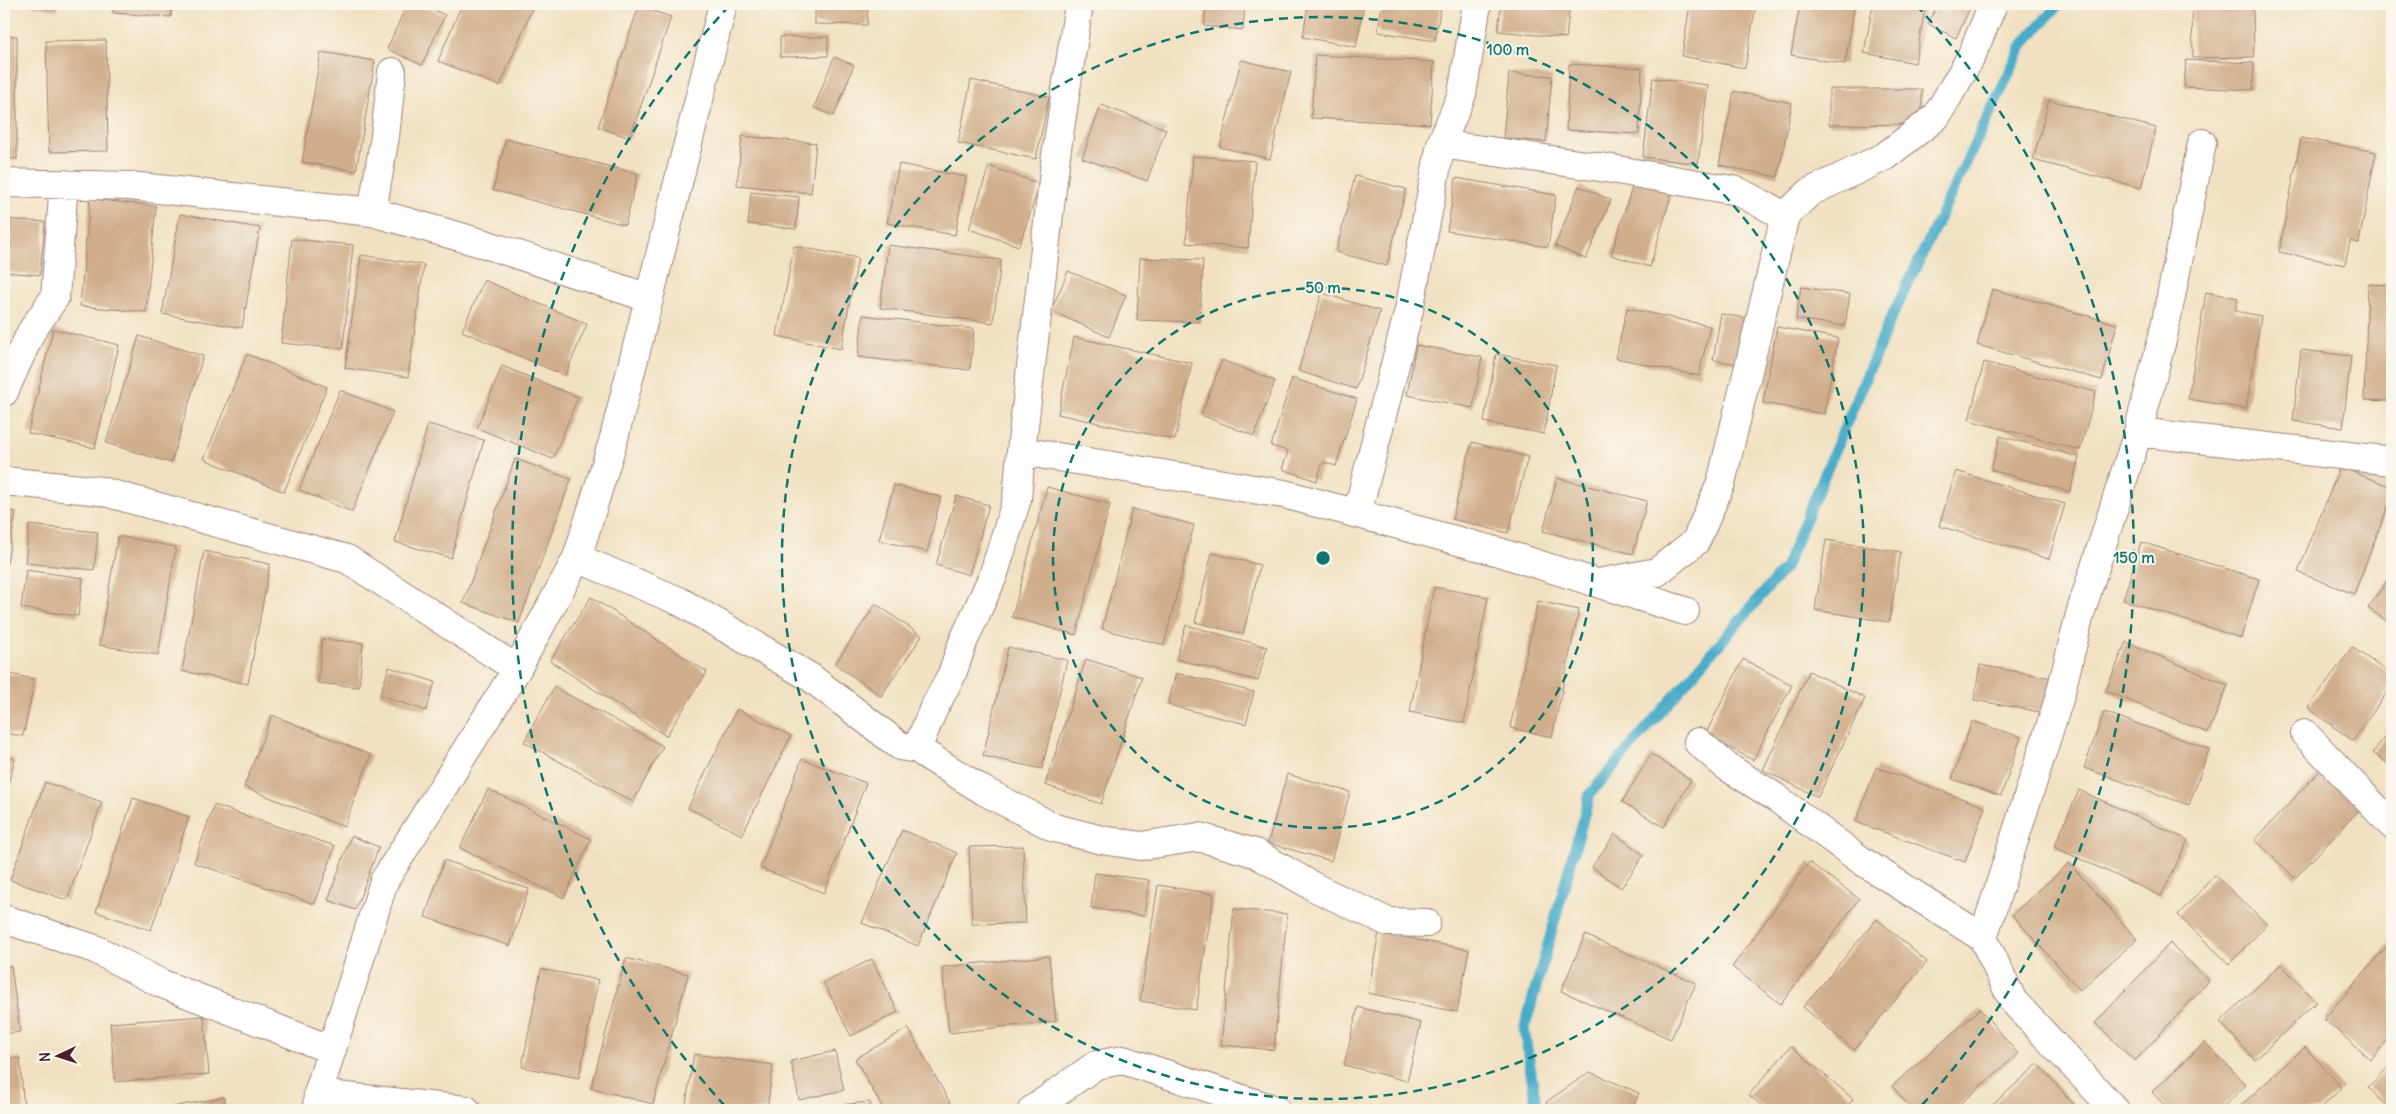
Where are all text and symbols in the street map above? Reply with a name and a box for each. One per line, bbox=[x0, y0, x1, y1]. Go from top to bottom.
text: 100 m bbox=[1487, 40, 1529, 59]
text: 50 m bbox=[1305, 278, 1341, 297]
text: 150 m bbox=[2113, 548, 2155, 567]
centre of rings bbox=[1314, 549, 1332, 567]
north arrow bbox=[32, 1032, 82, 1082]
text: N bbox=[36, 1051, 54, 1062]

